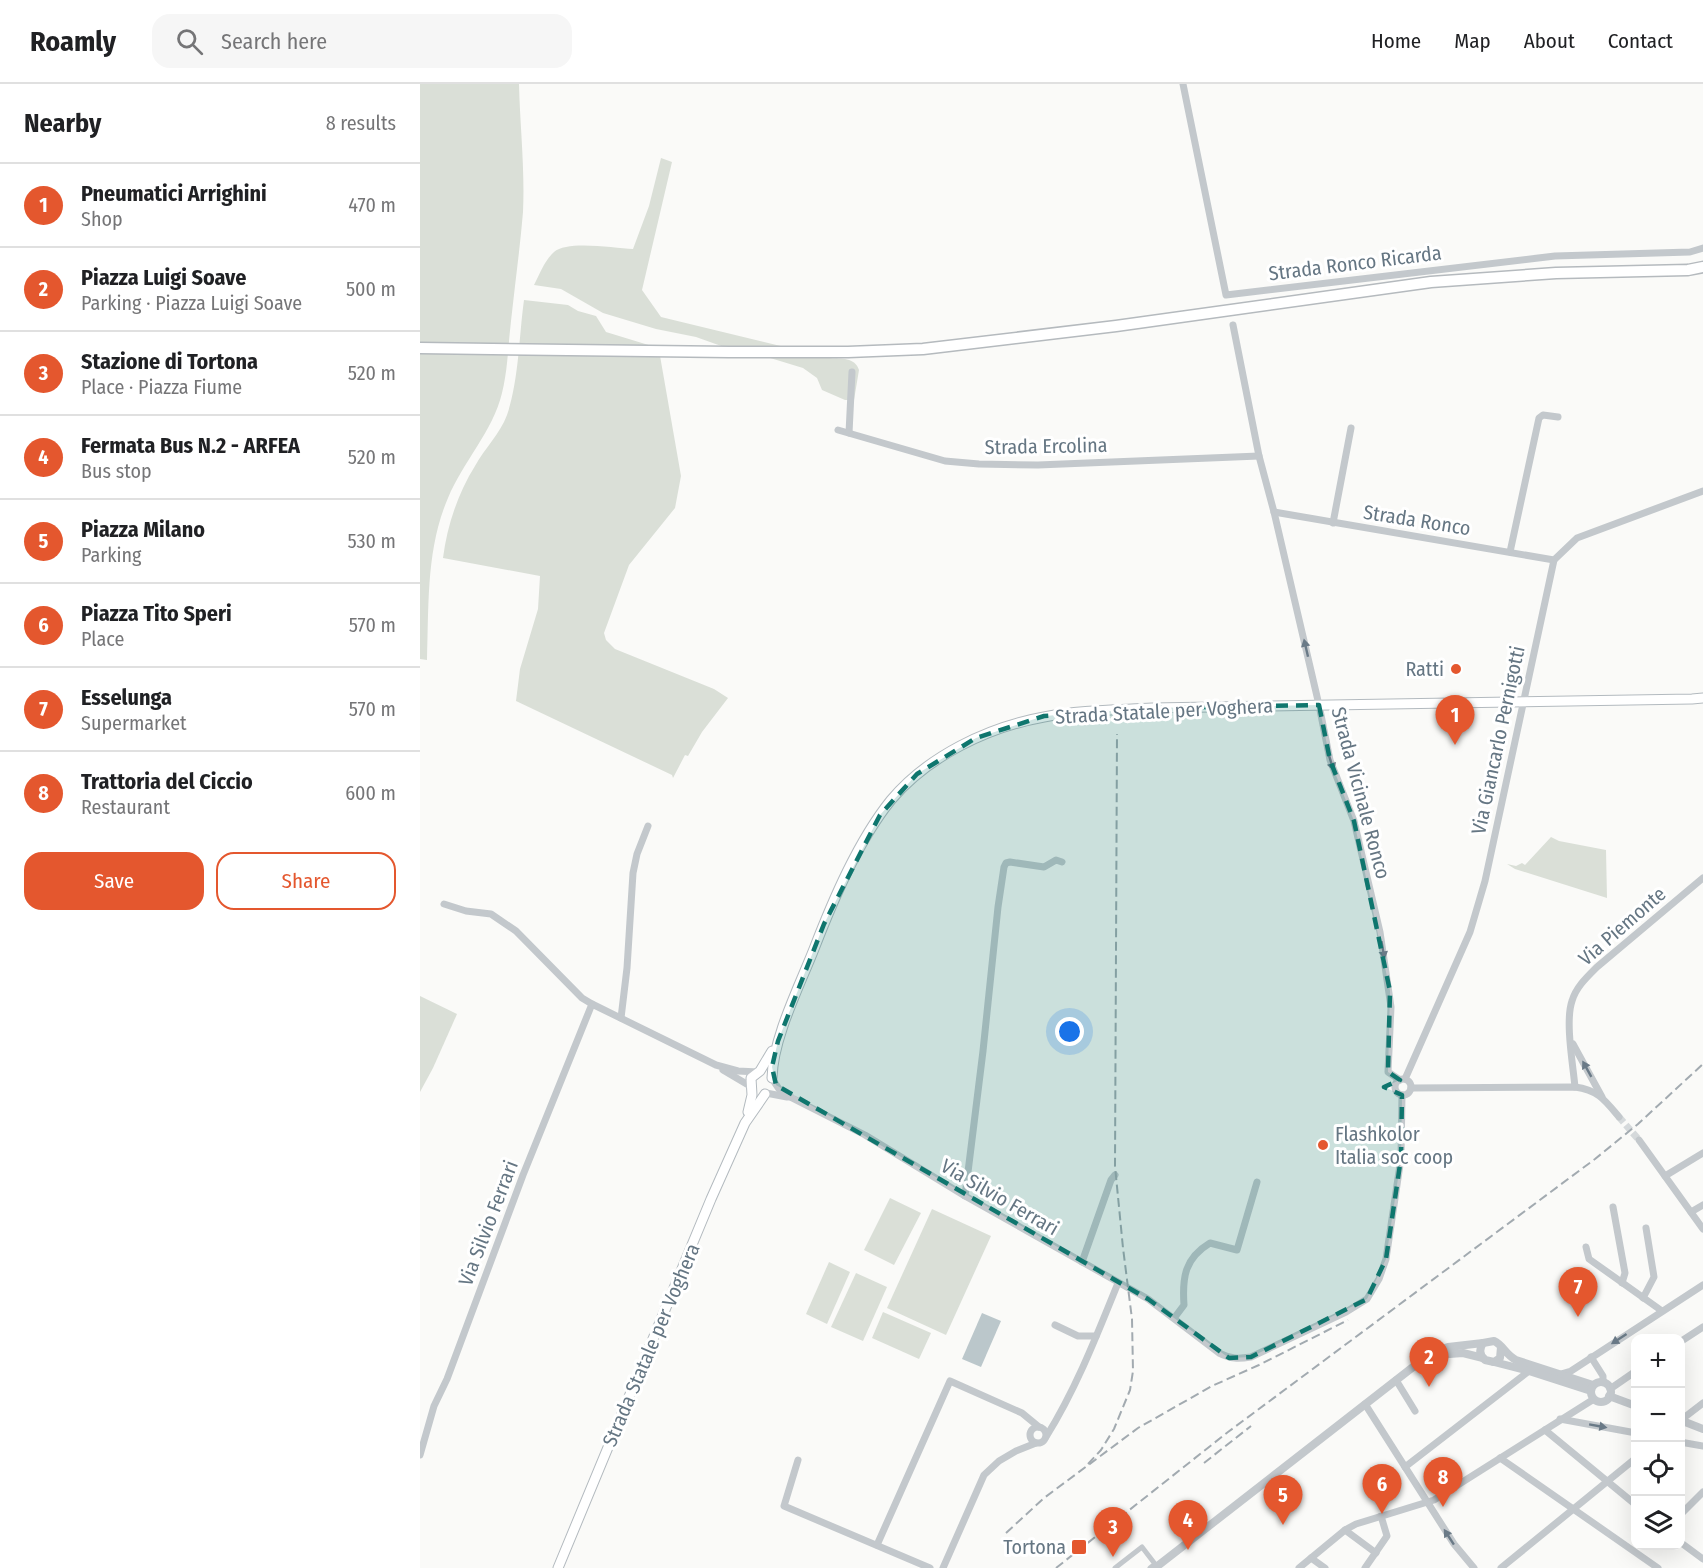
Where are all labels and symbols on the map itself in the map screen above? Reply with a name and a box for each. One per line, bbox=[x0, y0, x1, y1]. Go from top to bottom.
street label: Strada Ronco Ricarda bbox=[1267, 240, 1443, 286]
street label: Strada Ercolina bbox=[984, 433, 1108, 459]
street label: Strada Ronco bbox=[1362, 500, 1472, 540]
one-way arrow bbox=[1300, 639, 1310, 657]
street label: Via Giancarlo Pernigotti bbox=[1466, 644, 1530, 836]
place label: Ratti bbox=[1405, 657, 1444, 681]
marker: Ratti bbox=[1449, 662, 1463, 676]
street label: Strada Statale per Voghera bbox=[1054, 693, 1274, 729]
pin: 1 bbox=[1436, 696, 1474, 745]
street label: Strada Vicinale Ronco bbox=[1327, 704, 1395, 882]
one-way arrow bbox=[1327, 753, 1336, 771]
street label: Via Piemonte bbox=[1573, 882, 1671, 970]
one-way arrow bbox=[1379, 940, 1388, 959]
your location bbox=[1055, 1017, 1084, 1046]
one-way arrow bbox=[1582, 1060, 1592, 1077]
place label: Flashkolor Italia soc coop bbox=[1335, 1122, 1453, 1169]
marker: Flashkolor Italia soc coop bbox=[1316, 1138, 1330, 1152]
street label: Via Silvio Ferrari bbox=[937, 1154, 1063, 1240]
street label: Via Silvio Ferrari bbox=[453, 1157, 523, 1289]
street label: Strada Statale per Voghera bbox=[597, 1240, 705, 1450]
pin: 7 bbox=[1558, 1268, 1598, 1317]
one-way arrow bbox=[1610, 1334, 1627, 1345]
pin: 2 bbox=[1410, 1338, 1448, 1387]
one-way arrow bbox=[1589, 1421, 1608, 1430]
pin: 8 bbox=[1424, 1458, 1462, 1507]
pin: 6 bbox=[1362, 1464, 1402, 1514]
pin: 5 bbox=[1264, 1476, 1302, 1525]
pin: 4 bbox=[1168, 1500, 1208, 1550]
pin: 3 bbox=[1094, 1508, 1132, 1557]
one-way arrow bbox=[1444, 1528, 1455, 1545]
place label: Tortona bbox=[1003, 1535, 1066, 1559]
marker: Tortona bbox=[1070, 1538, 1088, 1556]

